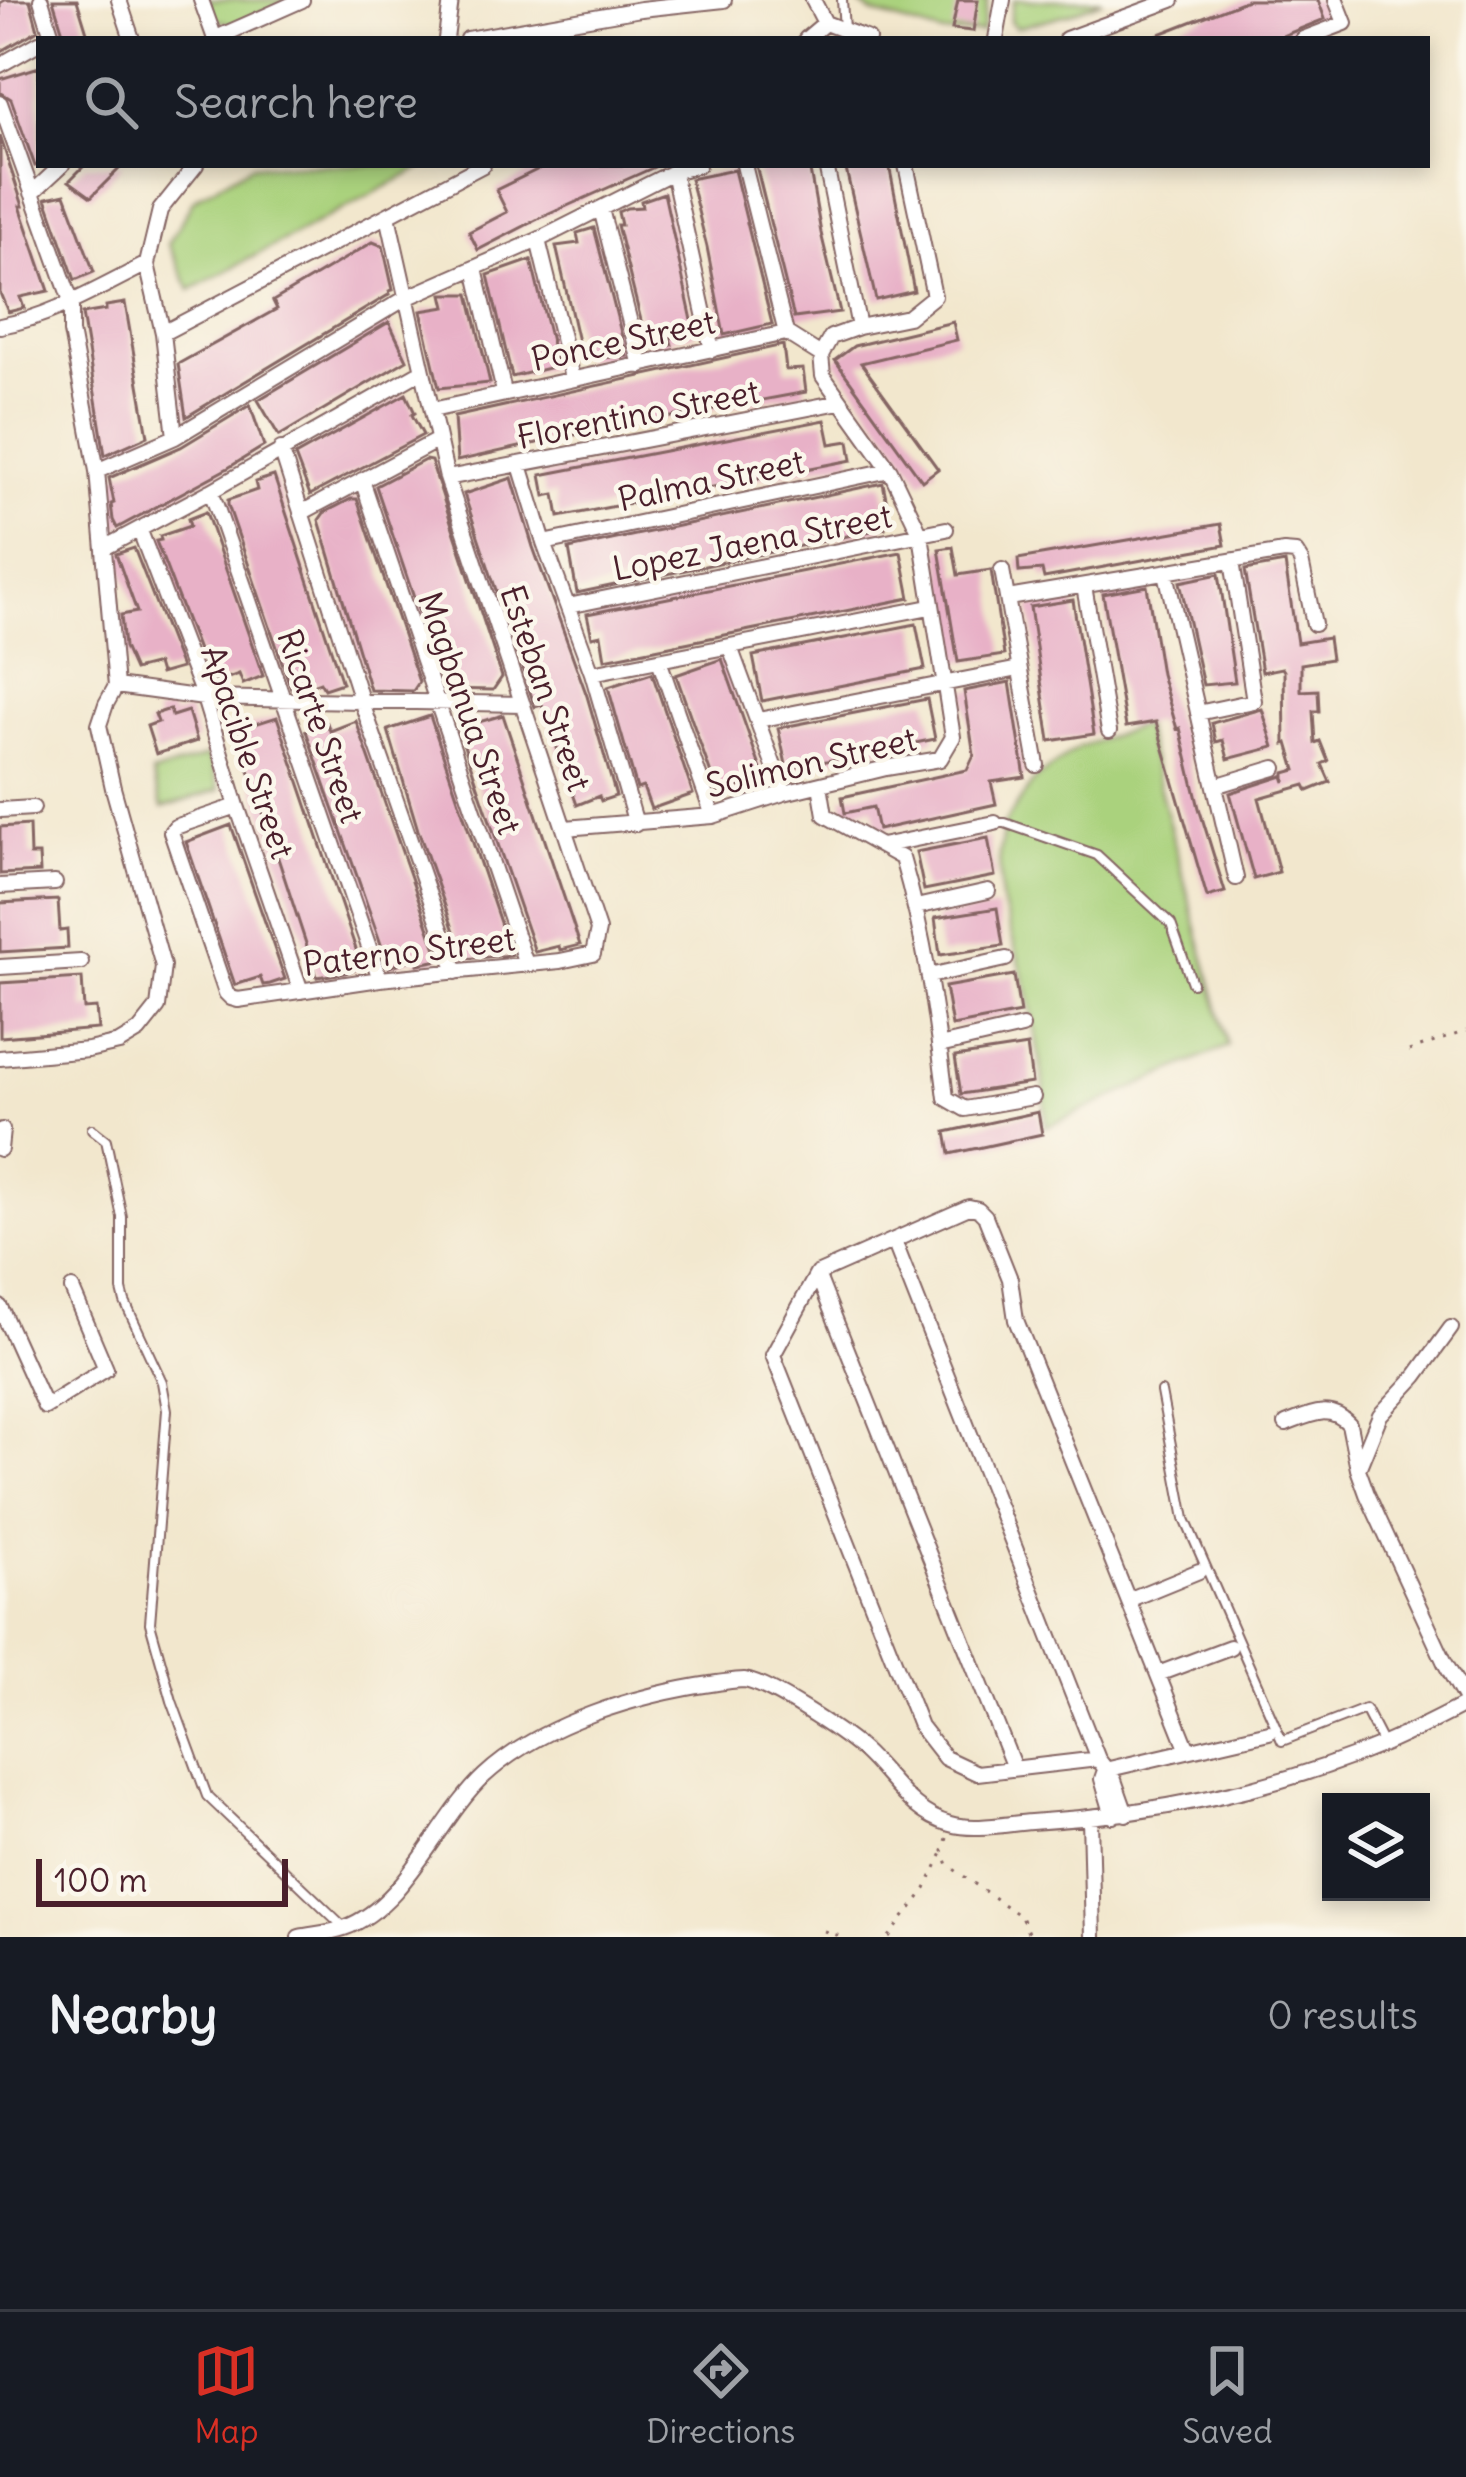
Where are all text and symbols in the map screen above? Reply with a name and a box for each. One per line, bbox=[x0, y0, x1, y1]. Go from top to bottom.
search box bbox=[36, 36, 1430, 168]
icon: search bbox=[78, 69, 144, 135]
text: Search here bbox=[174, 74, 418, 130]
street label: Ponce Street bbox=[527, 300, 719, 380]
street label: Florentino Street bbox=[513, 370, 763, 458]
street label: Palma Street bbox=[614, 440, 808, 520]
street label: Lopez Jaena Street bbox=[609, 494, 895, 590]
street label: Esteban Street bbox=[491, 579, 601, 797]
street label: Magbanua Street bbox=[409, 586, 531, 840]
street label: Ricarte Street bbox=[268, 624, 374, 828]
street label: Apacible Street bbox=[192, 640, 304, 864]
street label: Solimon Street bbox=[702, 717, 920, 807]
street label: Paterno Street bbox=[300, 917, 518, 985]
map controls bbox=[1322, 1793, 1430, 1901]
button: layers bbox=[1322, 1793, 1430, 1901]
scale bar bbox=[36, 1853, 288, 1906]
text: 100 m bbox=[54, 1859, 147, 1901]
text: Nearby bbox=[48, 1983, 217, 2047]
text: 0 results bbox=[1267, 1991, 1418, 2040]
tab: Map bbox=[193, 2338, 259, 2452]
tab: Directions bbox=[646, 2338, 795, 2452]
tab: Saved bbox=[1182, 2338, 1273, 2452]

